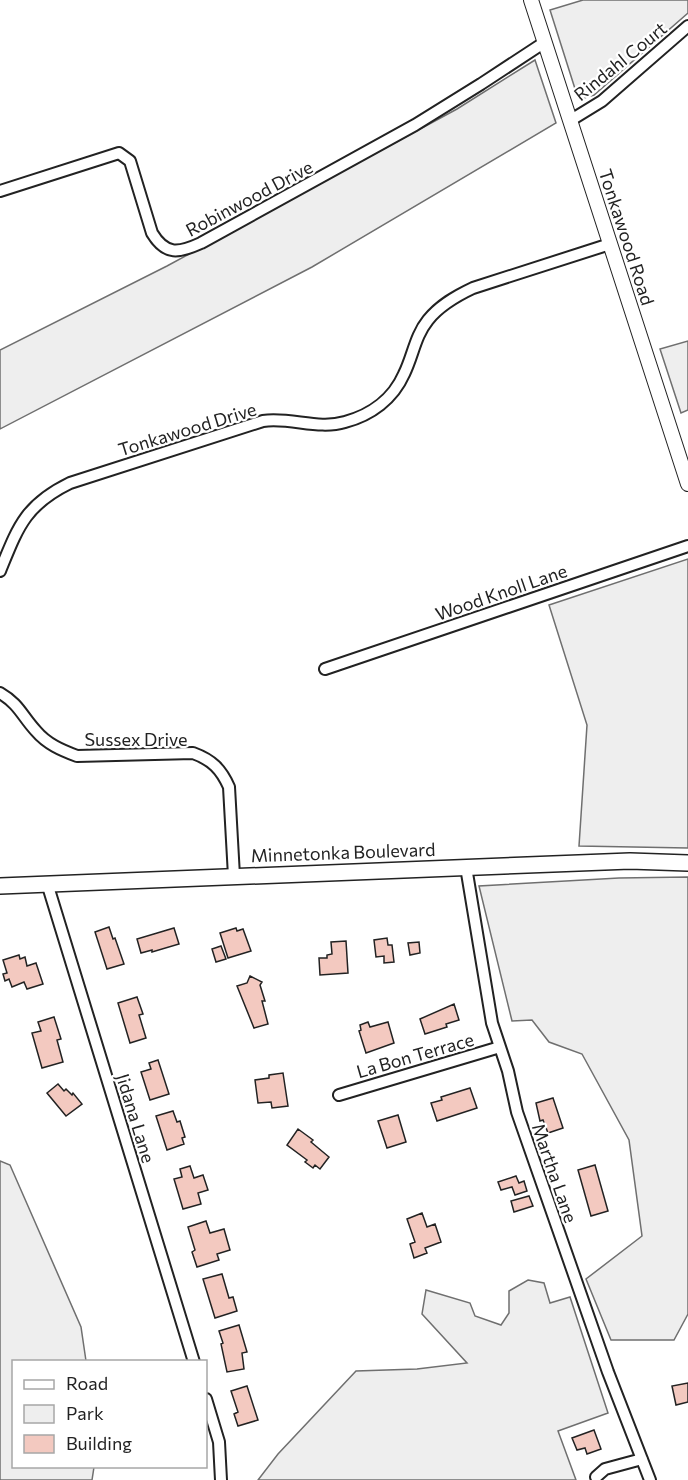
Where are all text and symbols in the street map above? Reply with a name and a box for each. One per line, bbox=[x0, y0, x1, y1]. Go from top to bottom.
street label: Rindahl Court bbox=[569, 17, 671, 105]
street label: Robinwood Drive bbox=[182, 155, 316, 241]
street label: Tonkawood Road bbox=[595, 166, 659, 308]
street label: Tonkawood Drive bbox=[115, 398, 259, 460]
street label: Wood Knoll Lane bbox=[432, 559, 570, 625]
street label: Sussex Drive bbox=[85, 728, 187, 750]
street label: Minnetonka Boulevard bbox=[250, 838, 436, 866]
street label: La Bon Terrace bbox=[354, 1028, 476, 1082]
street label: Jidana Lane bbox=[112, 1071, 160, 1165]
street label: Martha Lane bbox=[528, 1120, 582, 1226]
legend bbox=[12, 1360, 207, 1468]
text: Road bbox=[66, 1372, 108, 1394]
text: Park bbox=[66, 1402, 104, 1424]
text: Building bbox=[66, 1432, 132, 1454]

